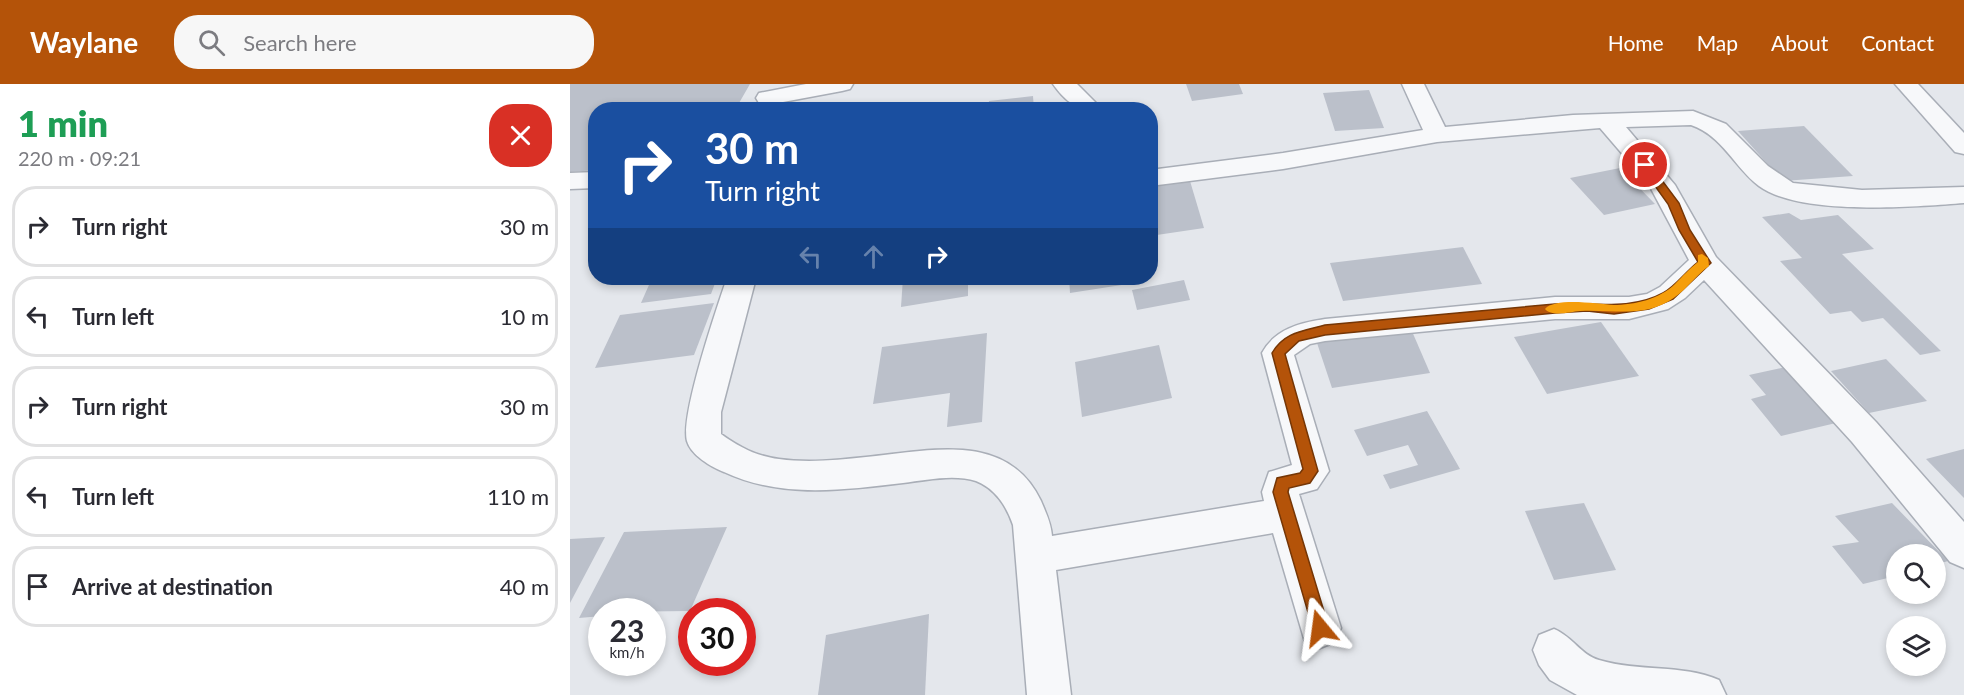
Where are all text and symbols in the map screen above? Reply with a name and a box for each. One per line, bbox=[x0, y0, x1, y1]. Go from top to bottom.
search box bbox=[174, 15, 594, 69]
text: Waylane bbox=[30, 25, 138, 59]
icon: search bbox=[195, 26, 228, 59]
text: Search here bbox=[243, 29, 357, 56]
text: Home bbox=[1608, 30, 1664, 55]
text: Map bbox=[1697, 30, 1738, 55]
text: About bbox=[1771, 30, 1828, 55]
text: Contact bbox=[1861, 30, 1934, 55]
text: 1 min bbox=[18, 101, 108, 145]
button: close bbox=[489, 104, 552, 167]
text: 30 m bbox=[705, 123, 799, 173]
icon: right bbox=[606, 126, 684, 204]
pin bbox=[1619, 139, 1670, 190]
text: 220 m · 09:21 bbox=[18, 146, 141, 170]
icon: arrive bbox=[1628, 148, 1661, 181]
text: Turn right bbox=[705, 174, 820, 207]
icon: right bbox=[21, 210, 54, 243]
text: Turn right bbox=[72, 213, 167, 240]
text: 30 m bbox=[500, 213, 549, 240]
icon: left bbox=[794, 240, 827, 273]
icon: ahead bbox=[857, 240, 890, 273]
icon: right bbox=[920, 240, 953, 273]
icon: left bbox=[21, 300, 54, 333]
text: Turn left bbox=[72, 303, 154, 330]
text: 10 m bbox=[500, 303, 549, 330]
icon: right bbox=[21, 390, 54, 423]
text: Turn right bbox=[72, 393, 167, 420]
text: 30 m bbox=[500, 393, 549, 420]
icon: left bbox=[21, 480, 54, 513]
text: Turn left bbox=[72, 483, 154, 510]
text: 110 m bbox=[487, 483, 549, 510]
map controls bbox=[1886, 544, 1946, 676]
button: search bbox=[1886, 544, 1946, 604]
icon: arrive bbox=[21, 570, 54, 603]
text: Arrive at destination bbox=[72, 573, 273, 600]
text: 40 m bbox=[500, 573, 549, 600]
position arrow bbox=[1288, 596, 1352, 660]
speed limit sign: 30 bbox=[678, 598, 756, 676]
text: 23 bbox=[610, 612, 644, 648]
button: layers bbox=[1886, 616, 1946, 676]
text: km/h bbox=[609, 643, 645, 661]

